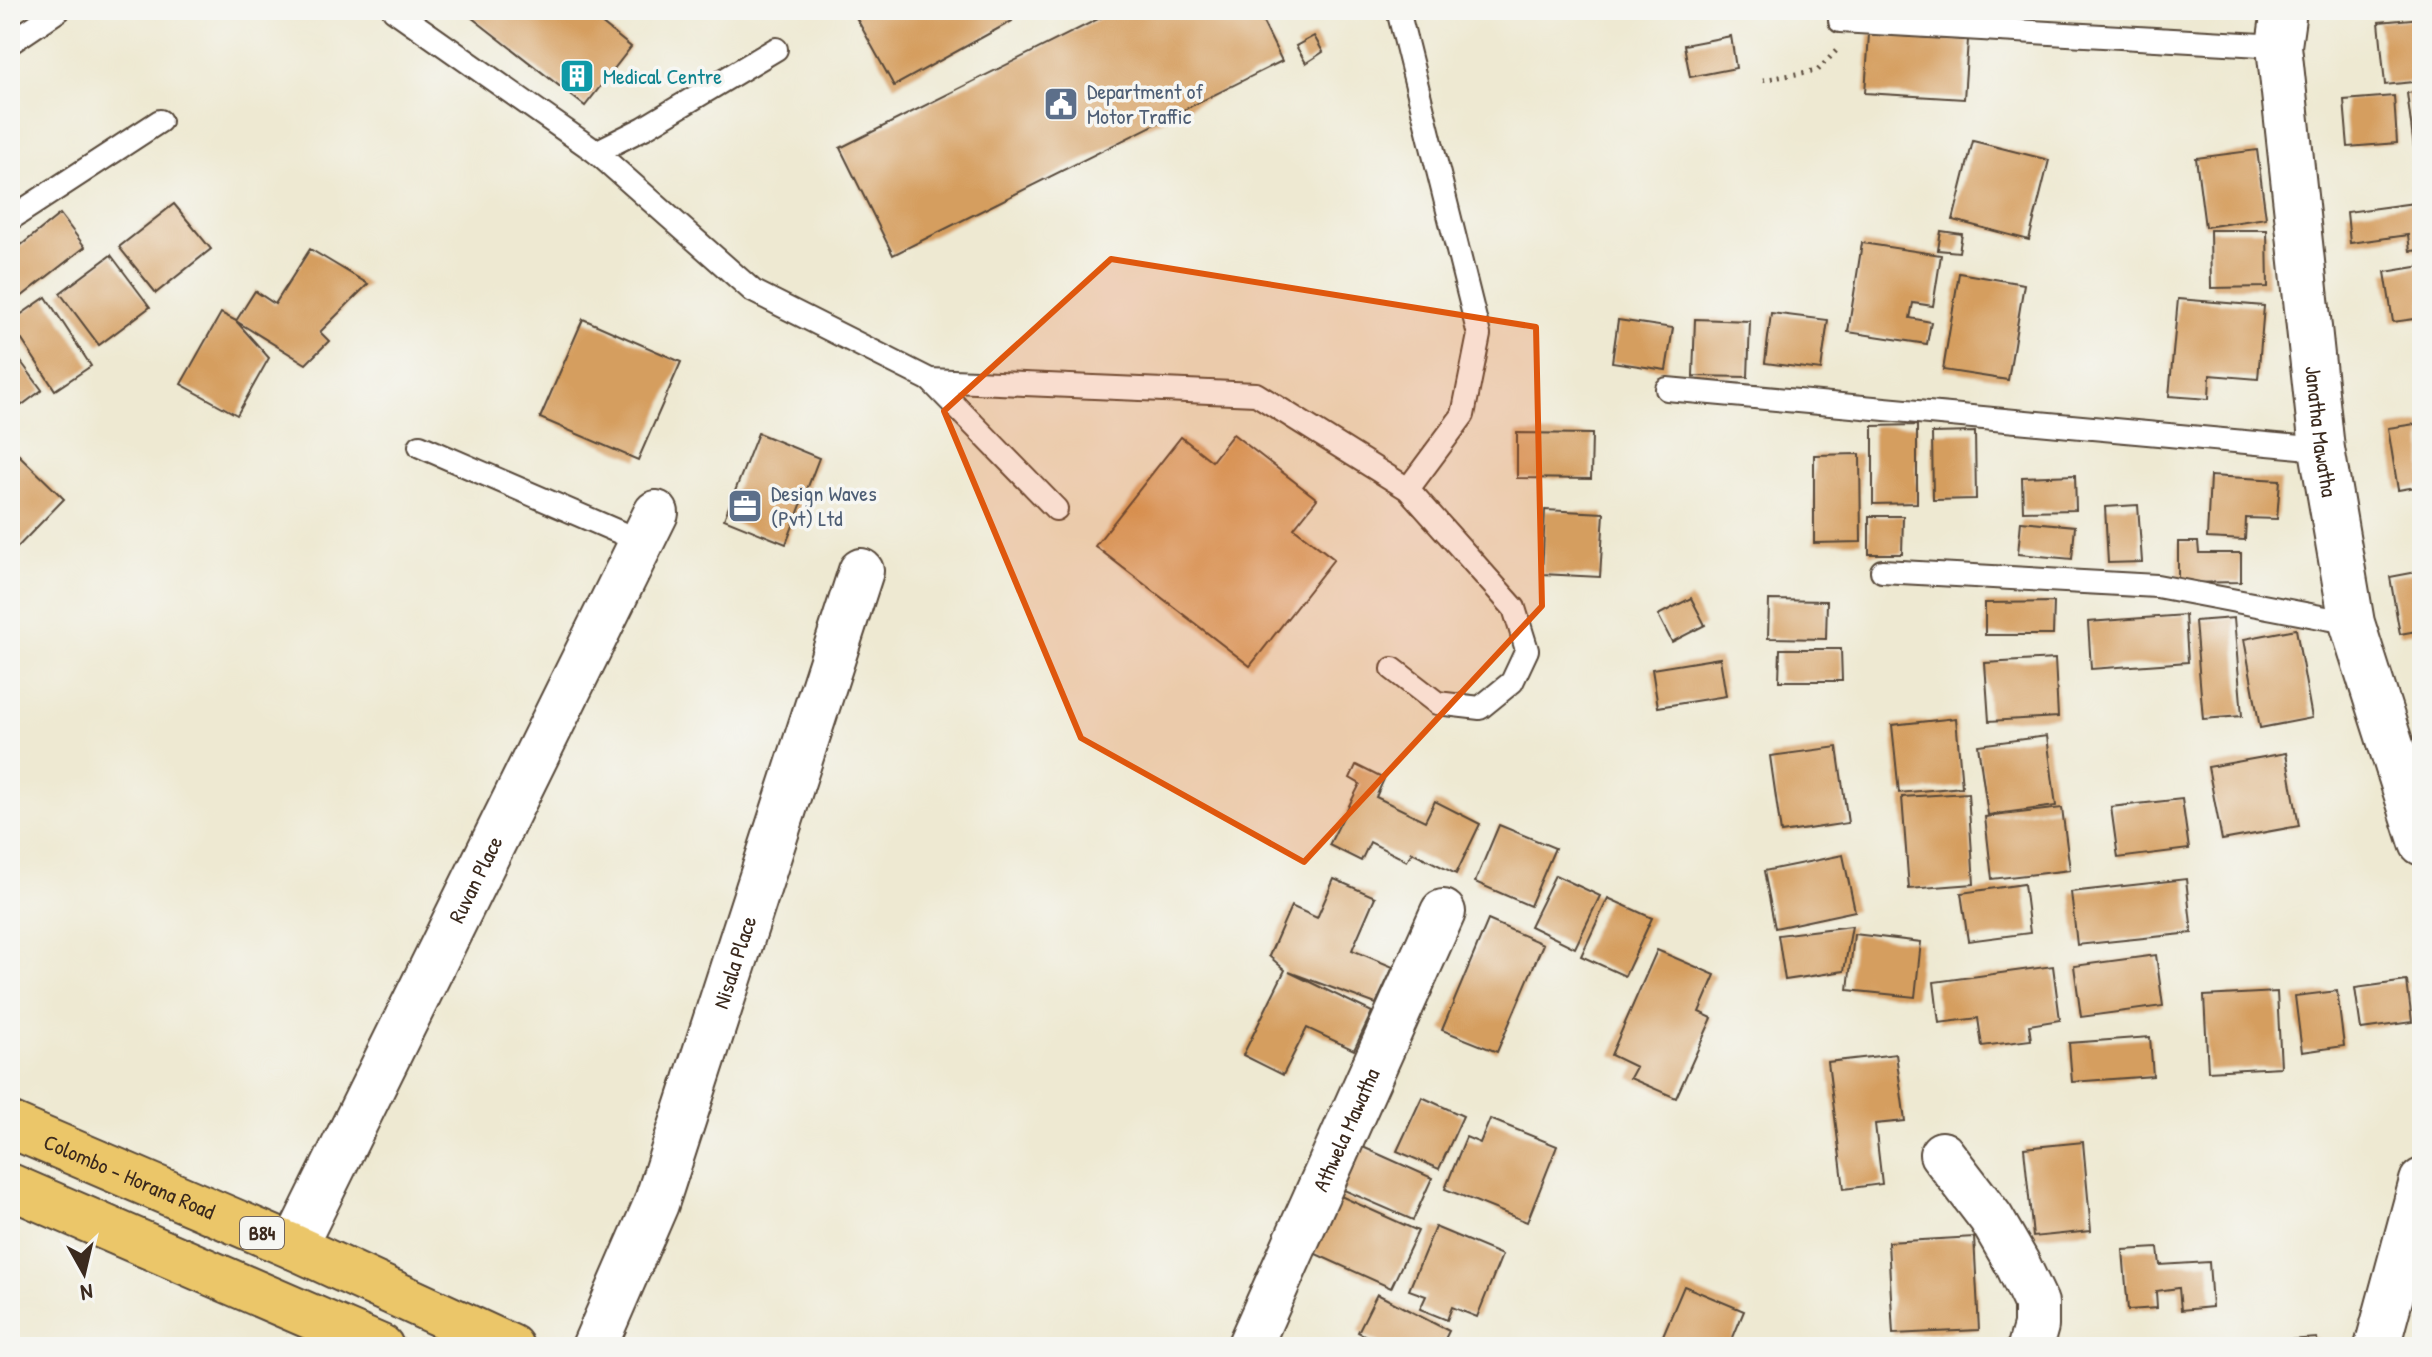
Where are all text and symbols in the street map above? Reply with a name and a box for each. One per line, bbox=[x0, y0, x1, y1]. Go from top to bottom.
building icon: Medical Centre bbox=[558, 57, 596, 95]
place label: Medical Centre bbox=[603, 61, 722, 91]
place label: Department of Motor Traffic bbox=[1087, 76, 1203, 131]
public building icon: Department of Motor Traffic bbox=[1042, 85, 1080, 123]
street label: Janatha Mawatha bbox=[2298, 364, 2345, 500]
place label: Design Waves (Pvt) Ltd bbox=[771, 478, 877, 533]
office icon: Design Waves (Pvt) Ltd bbox=[726, 487, 764, 525]
street label: Ruvan Place bbox=[441, 830, 510, 928]
street label: Nisala Place bbox=[705, 912, 763, 1012]
street label: Athwela Mawatha bbox=[1305, 1063, 1387, 1196]
street label: Colombo - Horana Road bbox=[39, 1126, 220, 1226]
road number: B84 bbox=[240, 1217, 284, 1249]
north arrow bbox=[44, 1233, 124, 1313]
text: N bbox=[79, 1277, 95, 1309]

